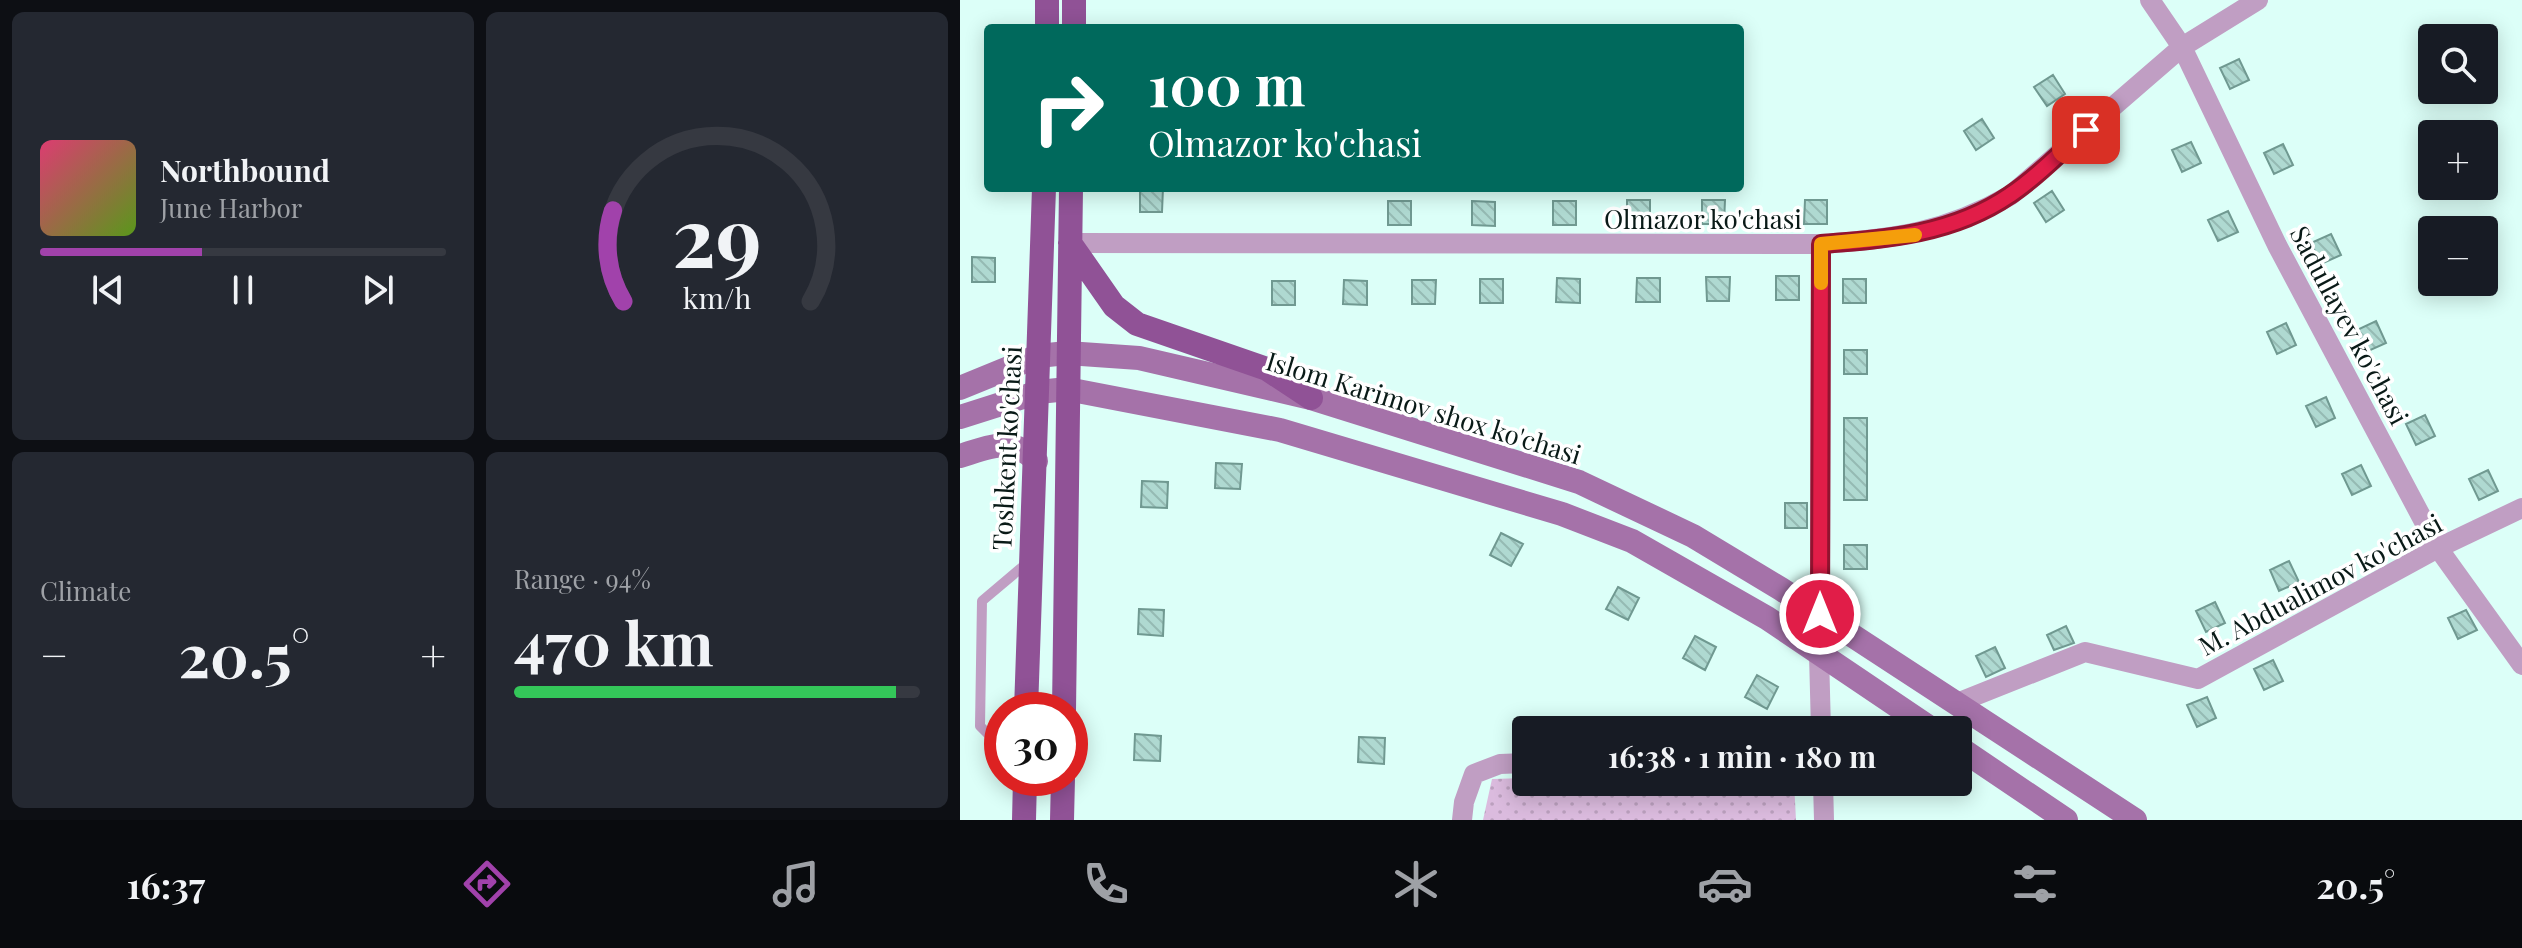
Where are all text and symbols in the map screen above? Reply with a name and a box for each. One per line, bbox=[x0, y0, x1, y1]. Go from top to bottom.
map controls bbox=[2418, 24, 2498, 296]
button: search bbox=[2418, 24, 2498, 104]
text: 100 m bbox=[1148, 46, 1305, 121]
icon: right bbox=[1016, 56, 1120, 160]
pin bbox=[2052, 96, 2120, 164]
icon: arrive bbox=[2064, 108, 2108, 152]
text: Olmazor ko'chasi bbox=[1148, 118, 1422, 166]
button: + bbox=[2418, 120, 2498, 200]
text: Northbound bbox=[160, 150, 330, 190]
text: 29 bbox=[672, 177, 762, 288]
text: June Harbor bbox=[160, 190, 302, 225]
street label: Olmazor ko'chasi bbox=[1604, 201, 1802, 236]
button: − bbox=[2418, 216, 2498, 296]
street label: Sadullayev ko'chasi bbox=[2283, 219, 2417, 431]
icon: previous bbox=[86, 268, 130, 312]
icon: pause bbox=[221, 268, 265, 312]
icon: next bbox=[356, 268, 400, 312]
text: km/h bbox=[683, 278, 751, 316]
street label: Islom Karimov shox ko'chasi bbox=[1262, 342, 1586, 472]
street label: Toshkent ko'chasi bbox=[983, 344, 1029, 551]
street label: M. Abdualimov ko'chasi bbox=[2192, 505, 2448, 663]
text: Range · 94% bbox=[514, 561, 651, 596]
position arrow bbox=[1778, 572, 1862, 656]
text: Climate bbox=[40, 573, 131, 608]
text: 470 km bbox=[514, 601, 714, 681]
text: 20.5° bbox=[179, 613, 310, 693]
text: − bbox=[40, 624, 68, 683]
text: + bbox=[420, 624, 446, 683]
speed limit sign: 30 bbox=[984, 692, 1088, 796]
text: 16:38 · 1 min · 180 m bbox=[1608, 736, 1876, 776]
icon: directions bbox=[459, 856, 515, 912]
icon: music bbox=[768, 856, 824, 912]
icon: phone bbox=[1078, 856, 1134, 912]
icon: climate bbox=[1388, 856, 1444, 912]
icon: car bbox=[1697, 856, 1753, 912]
icon: filters bbox=[2007, 856, 2063, 912]
text: 16:37 bbox=[127, 860, 205, 908]
text: 20.5° bbox=[2316, 860, 2395, 908]

